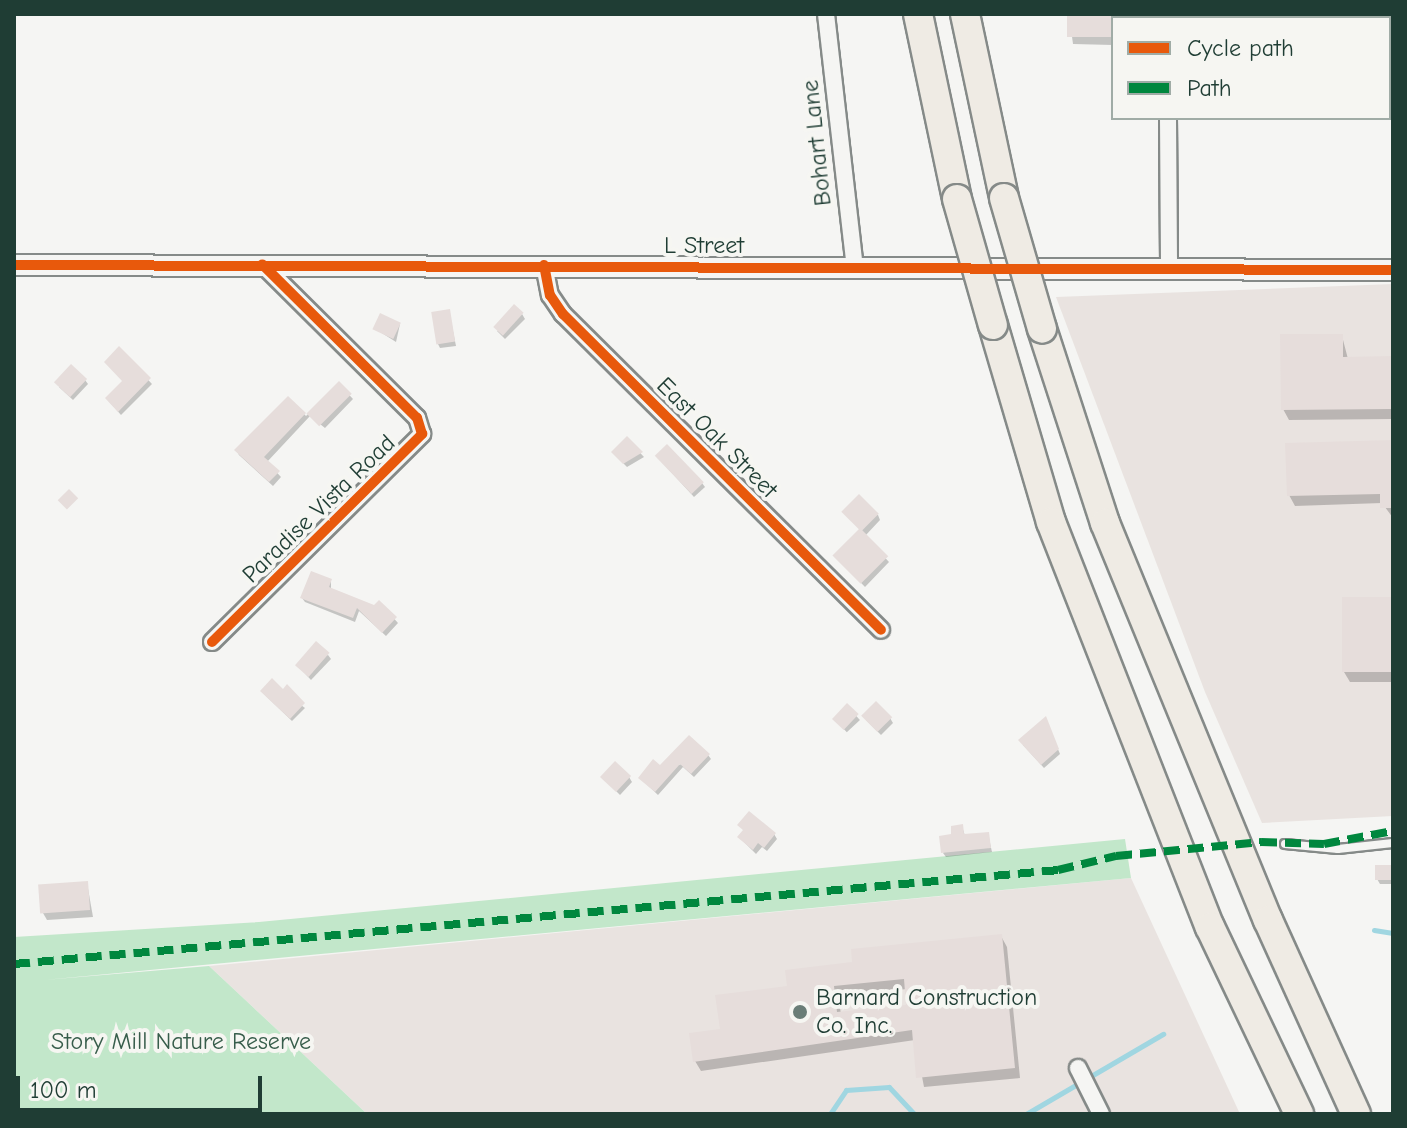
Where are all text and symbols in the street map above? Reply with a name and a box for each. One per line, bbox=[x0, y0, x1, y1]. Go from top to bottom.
legend bbox=[1111, 16, 1391, 120]
text: Cycle path bbox=[1187, 34, 1294, 62]
text: Path bbox=[1187, 74, 1232, 102]
street label: Bohart Lane bbox=[796, 79, 838, 207]
street label: L Street bbox=[664, 232, 744, 260]
street label: East Oak Street bbox=[651, 372, 783, 504]
street label: Paradise Vista Road bbox=[237, 429, 401, 589]
place label: Barnard Construction Co. Inc. bbox=[816, 984, 1037, 1040]
marker: Barnard Construction Co. Inc. bbox=[791, 1003, 809, 1021]
park label: Story Mill Nature Reserve bbox=[51, 1028, 311, 1056]
scale bar bbox=[20, 1060, 266, 1110]
text: 100 m bbox=[30, 1076, 97, 1104]

